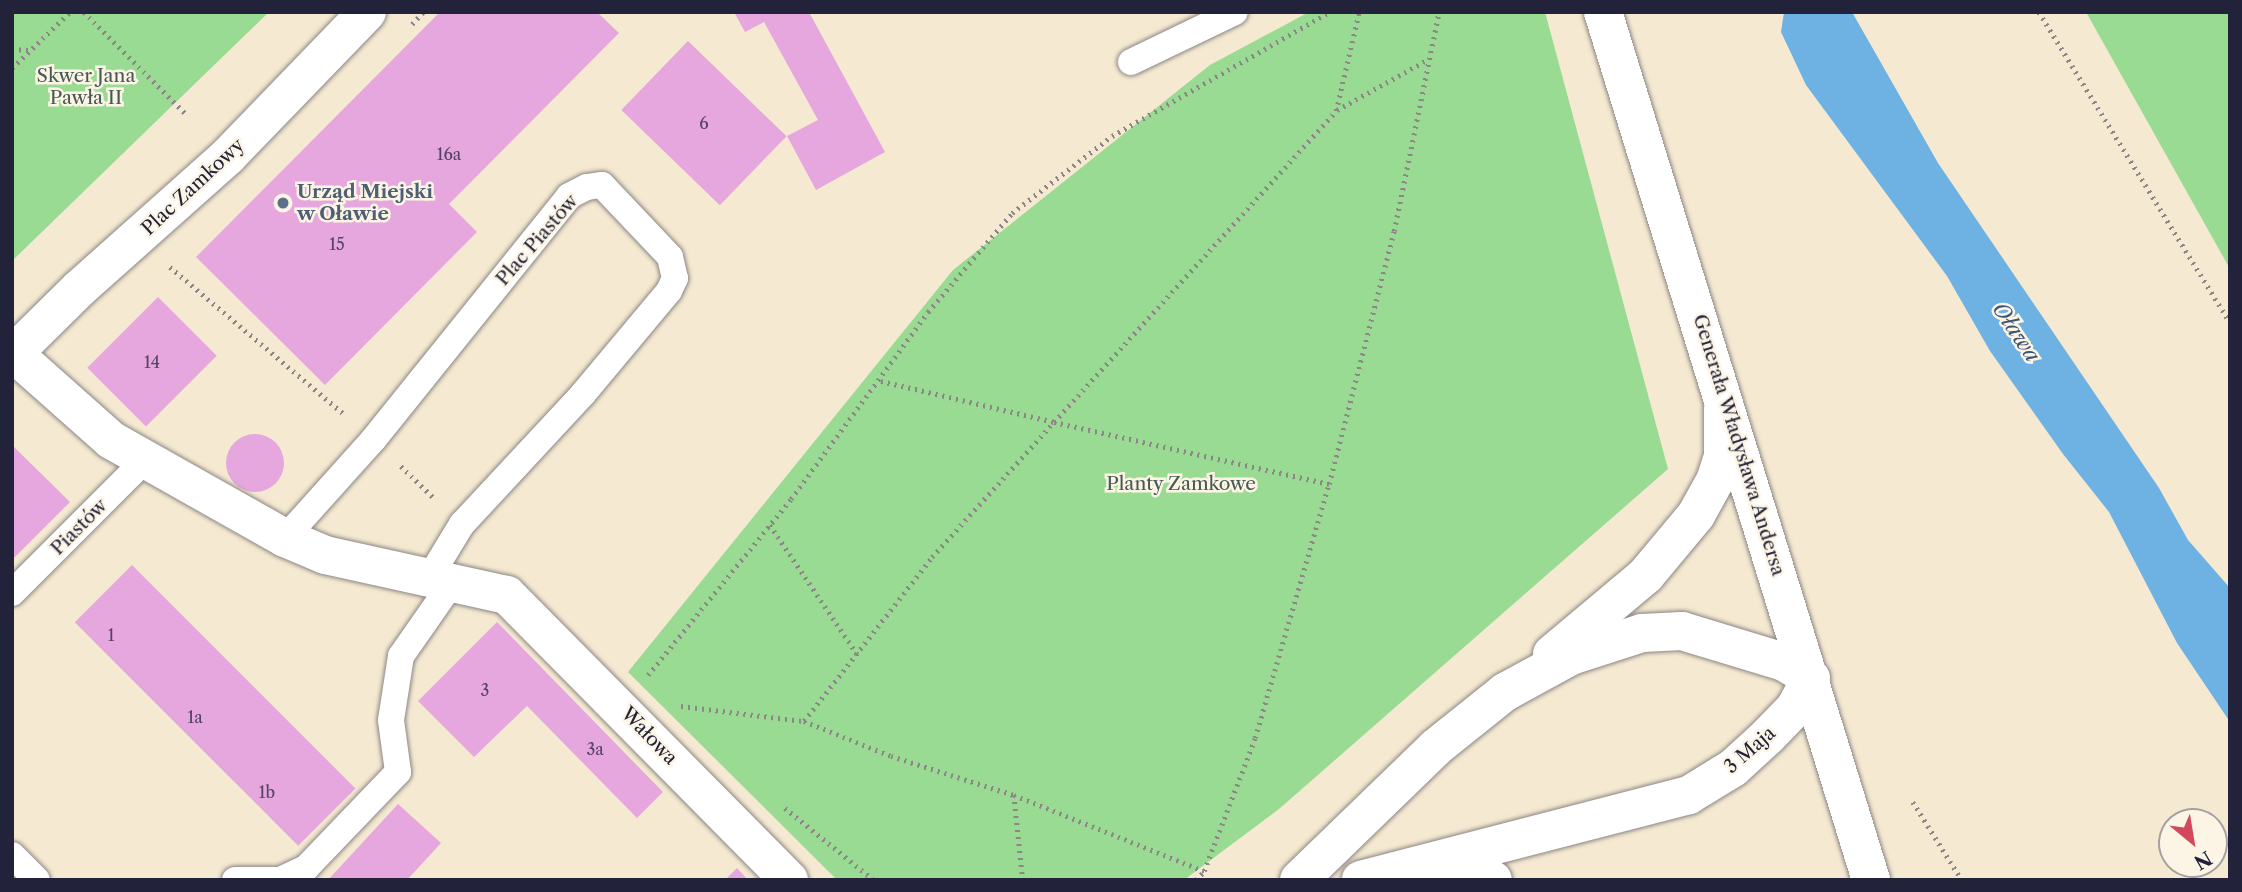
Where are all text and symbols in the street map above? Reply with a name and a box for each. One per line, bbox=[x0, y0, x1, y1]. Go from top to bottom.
park label: Skwer Jana Pawła II bbox=[36, 65, 136, 109]
house number: 6 bbox=[699, 113, 709, 133]
street label: Plac Zamkowy bbox=[137, 134, 249, 240]
house number: 16a bbox=[437, 144, 461, 164]
place label: Urząd Miejski w Oławie bbox=[297, 181, 433, 225]
street label: Plac Piastów bbox=[491, 190, 583, 290]
marker: Urząd Miejski w Oławie bbox=[275, 195, 291, 211]
house number: 15 bbox=[329, 234, 345, 254]
water label: Oława bbox=[1987, 297, 2045, 367]
street label: Generała Władysława Andersa bbox=[1688, 311, 1790, 579]
house number: 14 bbox=[144, 352, 160, 372]
park label: Planty Zamkowe bbox=[1106, 473, 1256, 495]
street label: Piastów bbox=[46, 494, 112, 560]
house number: 1 bbox=[108, 625, 114, 645]
house number: 3 bbox=[481, 680, 489, 700]
street label: Wałowa bbox=[616, 702, 682, 770]
house number: 1a bbox=[187, 707, 203, 727]
street label: 3 Maja bbox=[1720, 722, 1780, 778]
house number: 3a bbox=[586, 739, 604, 759]
house number: 1b bbox=[259, 782, 275, 802]
north arrow bbox=[2158, 808, 2228, 878]
text: N bbox=[2190, 846, 2216, 874]

